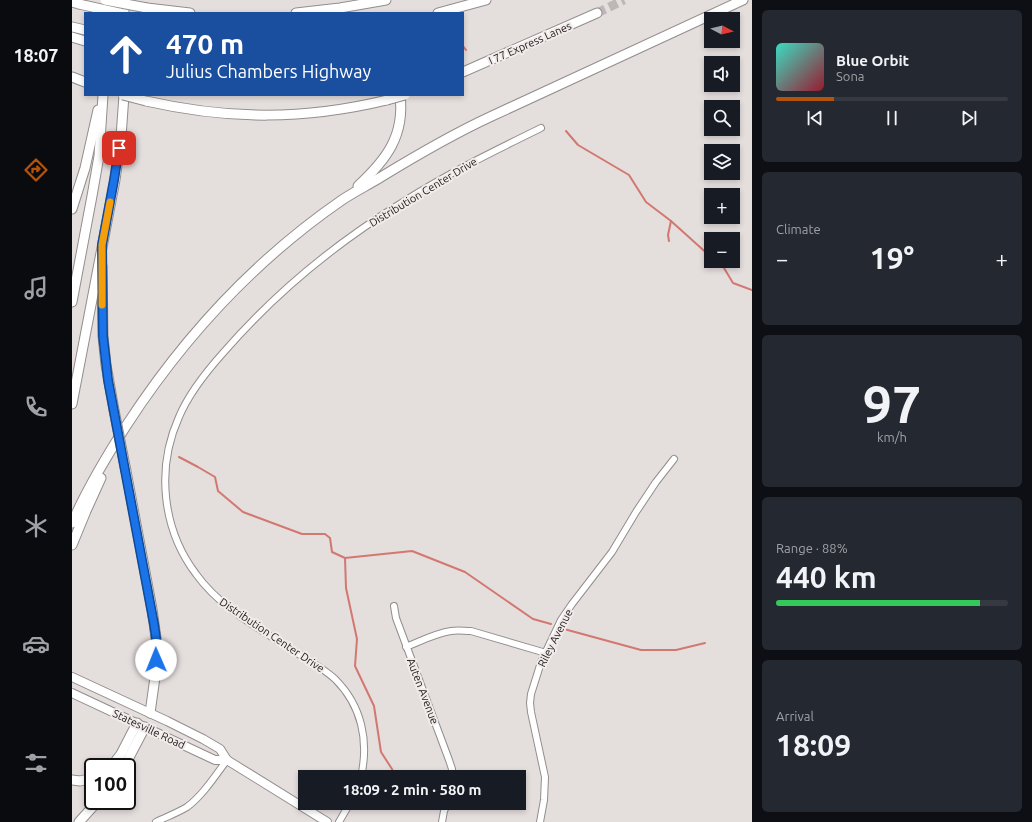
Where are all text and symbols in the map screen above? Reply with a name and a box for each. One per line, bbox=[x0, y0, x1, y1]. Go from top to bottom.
north arrow bbox=[704, 12, 740, 48]
map controls bbox=[704, 12, 740, 268]
street label: I 77 Express Lanes bbox=[487, 19, 573, 67]
icon: ahead bbox=[100, 28, 152, 80]
text: 470 m bbox=[166, 28, 244, 59]
text: 18:07 bbox=[13, 45, 59, 65]
text: Blue Orbit bbox=[836, 52, 909, 69]
button: sound bbox=[704, 56, 740, 92]
text: Julius Chambers Highway bbox=[166, 61, 371, 81]
text: Sona bbox=[836, 69, 865, 83]
button: search bbox=[704, 100, 740, 136]
icon: previous bbox=[804, 107, 826, 129]
icon: pause bbox=[881, 107, 903, 129]
icon: next bbox=[958, 107, 980, 129]
pin bbox=[102, 131, 136, 165]
icon: arrive bbox=[108, 137, 130, 159]
button: layers bbox=[704, 144, 740, 180]
street label: Distribution Center Drive bbox=[367, 155, 479, 229]
icon: directions bbox=[22, 156, 50, 184]
button: + bbox=[704, 188, 740, 224]
text: Climate bbox=[776, 222, 821, 236]
button: − bbox=[704, 232, 740, 268]
text: 19° bbox=[870, 241, 914, 275]
text: − bbox=[776, 246, 788, 271]
text: + bbox=[996, 246, 1008, 271]
icon: music bbox=[22, 274, 50, 302]
text: 97 bbox=[863, 375, 921, 433]
icon: phone bbox=[22, 393, 50, 421]
text: km/h bbox=[877, 430, 907, 444]
icon: climate bbox=[22, 512, 50, 540]
text: Range · 88% bbox=[776, 541, 848, 555]
text: 440 km bbox=[776, 560, 877, 594]
street label: Distribution Center Drive bbox=[217, 595, 327, 675]
street label: Riley Avenue bbox=[535, 607, 575, 669]
icon: car bbox=[22, 630, 50, 658]
position arrow bbox=[135, 639, 177, 681]
street label: Auten Avenue bbox=[405, 656, 441, 726]
street label: Statesville Road bbox=[111, 707, 187, 751]
text: Arrival bbox=[776, 709, 814, 723]
text: 18:09 bbox=[776, 728, 851, 762]
icon: filters bbox=[22, 749, 50, 777]
speed limit sign: 100 bbox=[84, 758, 136, 810]
text: 18:09 · 2 min · 580 m bbox=[343, 781, 481, 798]

